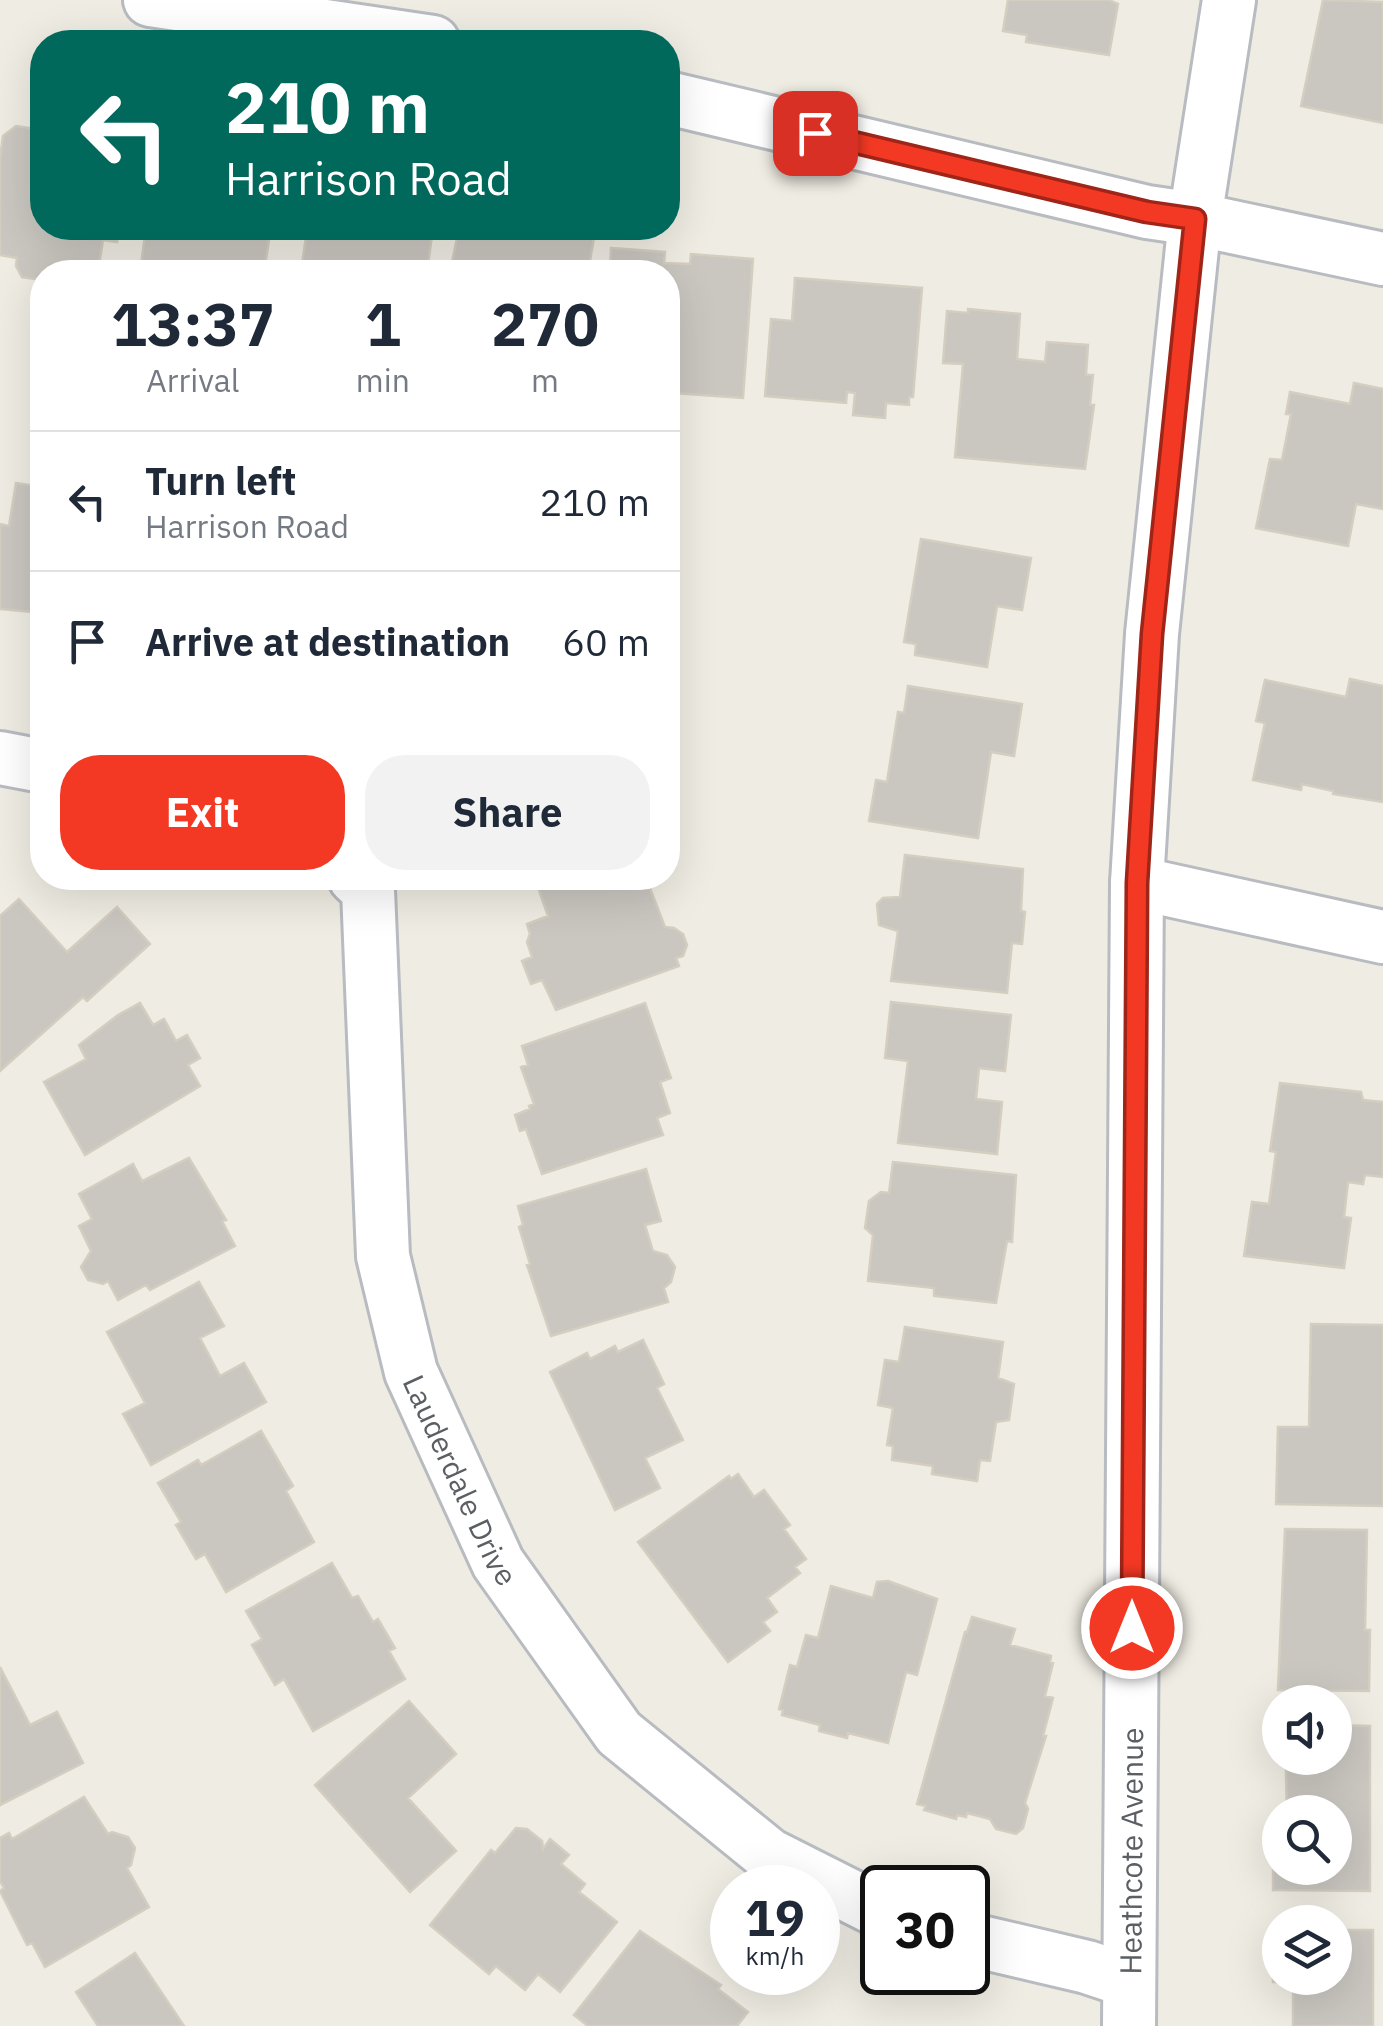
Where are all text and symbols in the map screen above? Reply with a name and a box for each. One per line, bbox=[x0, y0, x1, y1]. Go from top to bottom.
text: 210 m bbox=[225, 61, 430, 152]
icon: left bbox=[60, 70, 190, 200]
pin bbox=[773, 91, 858, 176]
icon: arrive bbox=[788, 106, 843, 161]
text: Harrison Road bbox=[225, 149, 512, 207]
text: 13:37 bbox=[111, 284, 275, 363]
text: 1 bbox=[365, 284, 401, 363]
text: 270 bbox=[491, 284, 599, 363]
text: Arrival bbox=[146, 359, 240, 401]
text: min bbox=[356, 359, 410, 401]
text: m bbox=[531, 359, 559, 401]
text: Turn left bbox=[145, 456, 296, 505]
icon: left bbox=[60, 474, 115, 529]
text: 210 m bbox=[539, 477, 650, 526]
text: Harrison Road bbox=[145, 505, 349, 547]
icon: arrive bbox=[60, 614, 115, 669]
text: Arrive at destination bbox=[145, 617, 510, 666]
text: 60 m bbox=[562, 617, 650, 666]
button: Exit bbox=[60, 755, 345, 870]
button: Share bbox=[365, 755, 650, 870]
street label: Lauderdale Drive bbox=[395, 1368, 527, 1593]
position arrow bbox=[1080, 1576, 1184, 1680]
map controls bbox=[1262, 1685, 1352, 1995]
button: sound bbox=[1262, 1685, 1352, 1775]
street label: Heathcote Avenue bbox=[1110, 1727, 1151, 1975]
button: search bbox=[1262, 1795, 1352, 1885]
speed limit sign: 30 bbox=[860, 1865, 990, 1995]
text: 19 bbox=[745, 1885, 805, 1950]
button: layers bbox=[1262, 1905, 1352, 1995]
text: km/h bbox=[746, 1939, 804, 1972]

